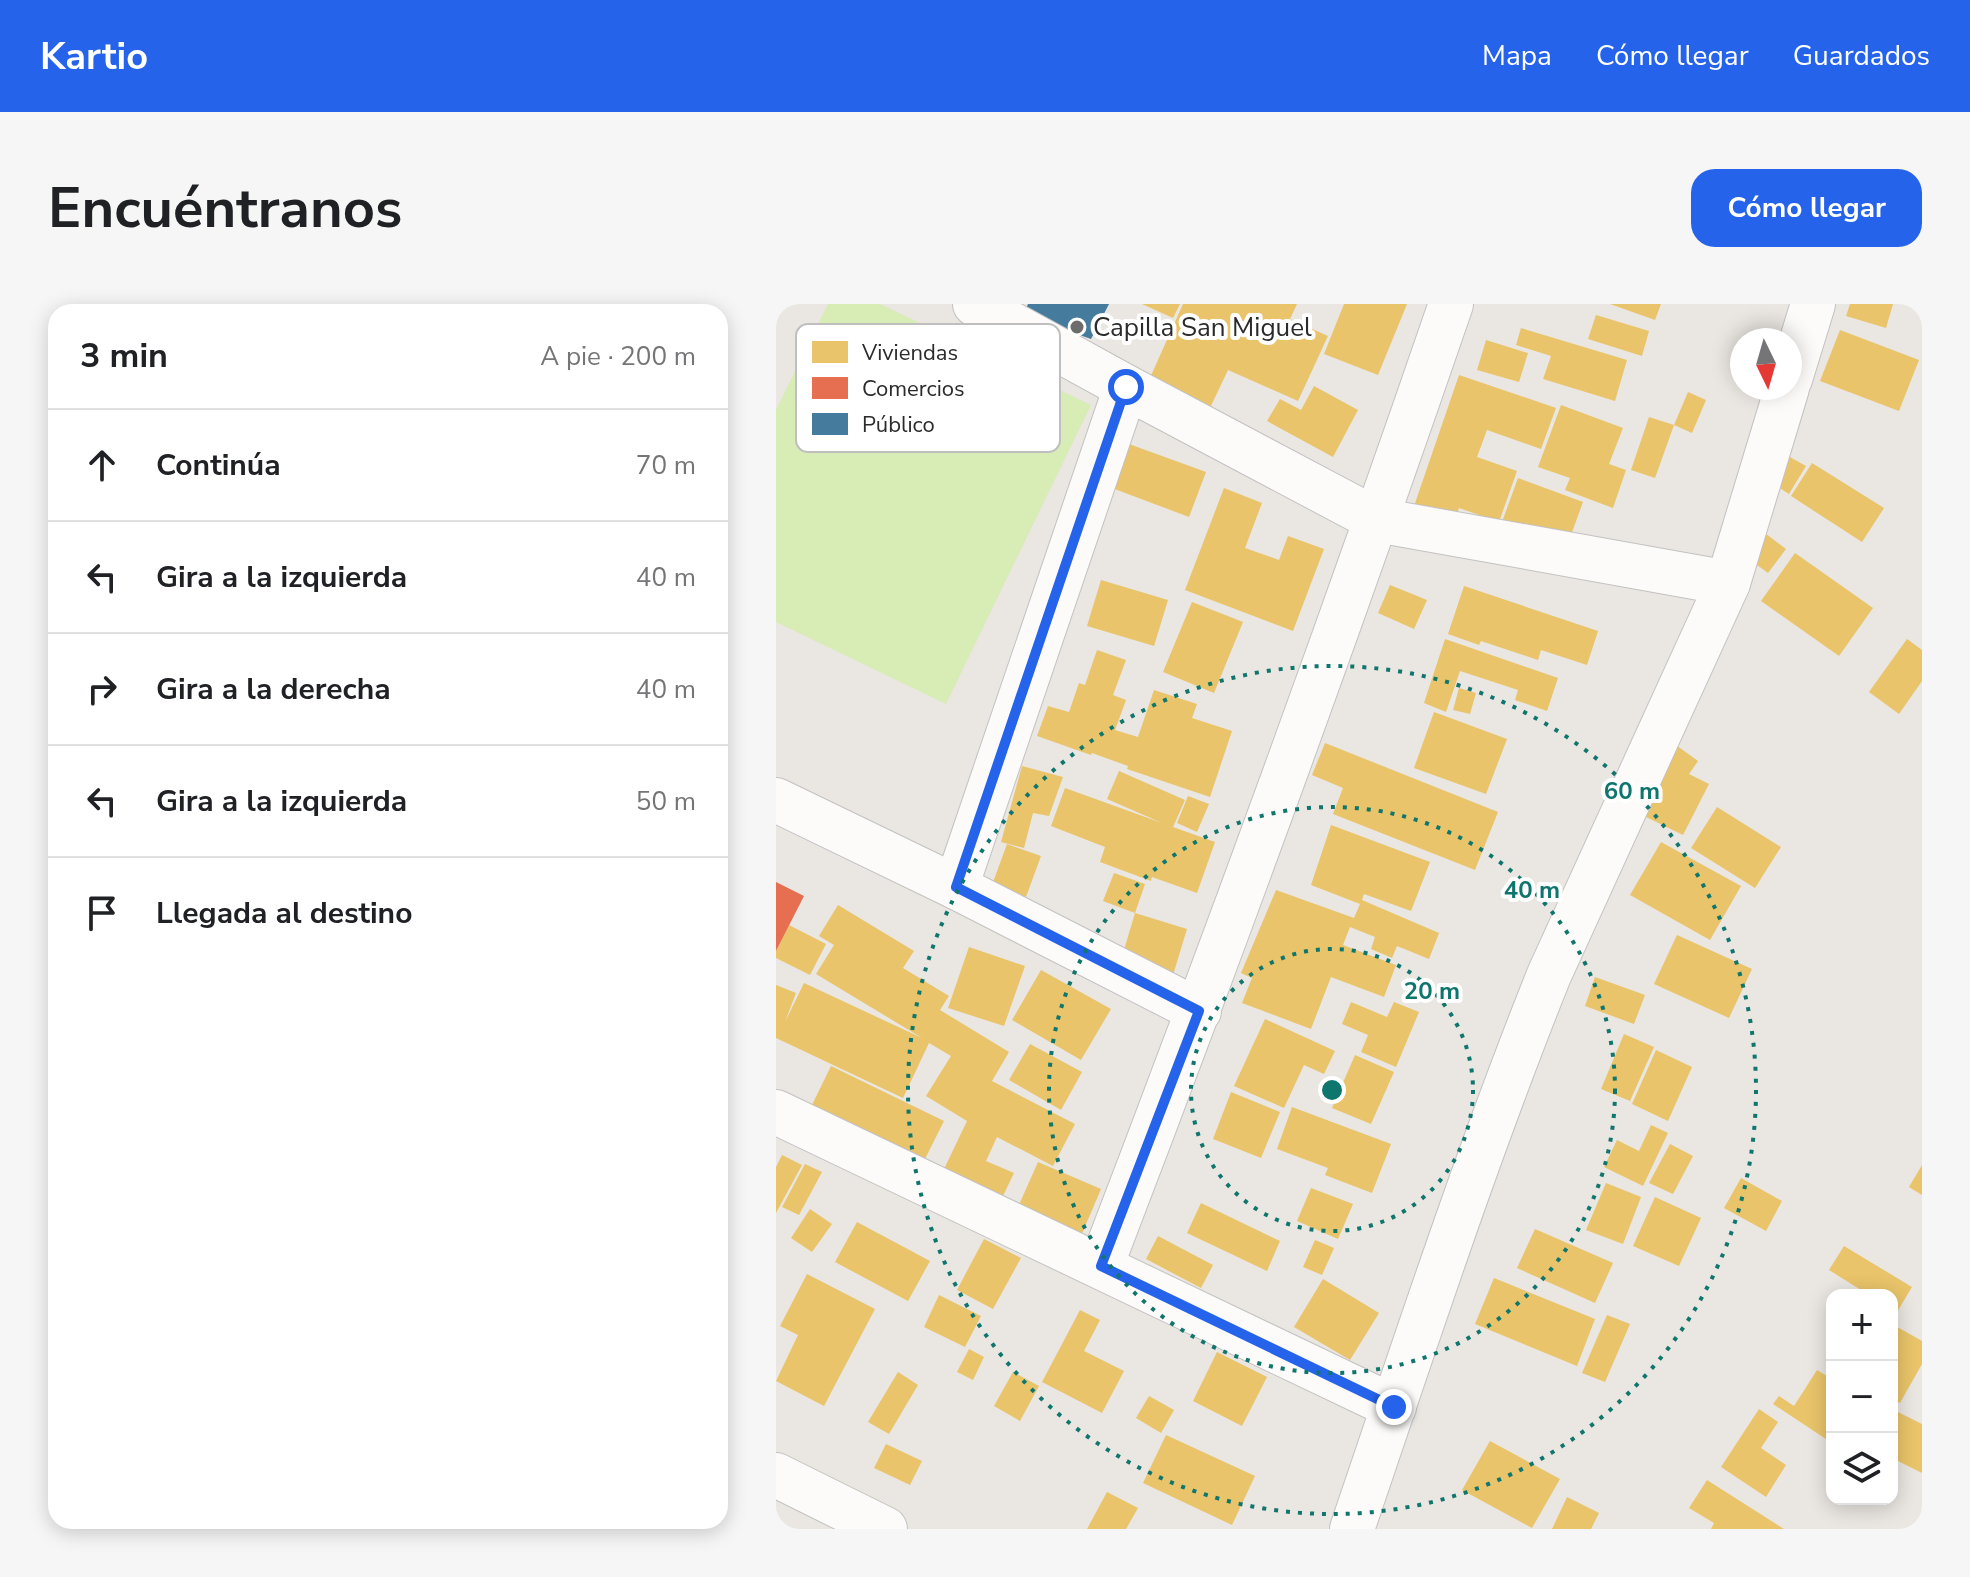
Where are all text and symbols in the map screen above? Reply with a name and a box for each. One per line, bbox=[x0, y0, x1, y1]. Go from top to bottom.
text: Kartio bbox=[40, 31, 148, 82]
text: Mapa bbox=[1482, 37, 1552, 75]
text: Cómo llegar bbox=[1596, 37, 1749, 75]
text: Guardados bbox=[1793, 37, 1930, 75]
button: Cómo llegar bbox=[1691, 169, 1922, 247]
text: Encuéntranos bbox=[48, 170, 402, 247]
place label: Capilla San Miguel bbox=[1093, 310, 1312, 345]
marker: Capilla San Miguel bbox=[1068, 318, 1086, 336]
legend bbox=[796, 324, 1060, 452]
north arrow bbox=[1730, 328, 1802, 400]
text: 3 min bbox=[80, 333, 168, 379]
text: Viviendas bbox=[861, 338, 958, 368]
text: A pie · 200 m bbox=[540, 339, 696, 374]
route start bbox=[1108, 369, 1144, 405]
text: Comercios bbox=[862, 374, 965, 404]
text: Público bbox=[862, 410, 935, 440]
icon: ahead bbox=[80, 443, 124, 487]
text: Continúa bbox=[156, 445, 281, 486]
text: 70 m bbox=[636, 448, 696, 483]
icon: left bbox=[80, 555, 124, 599]
text: Gira a la izquierda bbox=[156, 557, 407, 598]
text: 40 m bbox=[636, 560, 696, 595]
icon: right bbox=[80, 667, 124, 711]
text: Gira a la derecha bbox=[156, 669, 391, 710]
text: 40 m bbox=[636, 672, 696, 707]
text: 60 m bbox=[1604, 775, 1660, 807]
icon: left bbox=[80, 779, 124, 823]
text: Gira a la izquierda bbox=[156, 781, 407, 822]
text: 50 m bbox=[636, 784, 696, 819]
text: 40 m bbox=[1504, 874, 1560, 906]
icon: arrive bbox=[80, 891, 124, 935]
text: Llegada al destino bbox=[156, 893, 412, 934]
text: 20 m bbox=[1404, 975, 1460, 1007]
centre of rings bbox=[1318, 1076, 1346, 1104]
map controls bbox=[1826, 1289, 1898, 1505]
button: + bbox=[1826, 1289, 1898, 1361]
button: − bbox=[1826, 1361, 1898, 1433]
route end bbox=[1376, 1389, 1412, 1425]
button: layers bbox=[1826, 1433, 1898, 1505]

